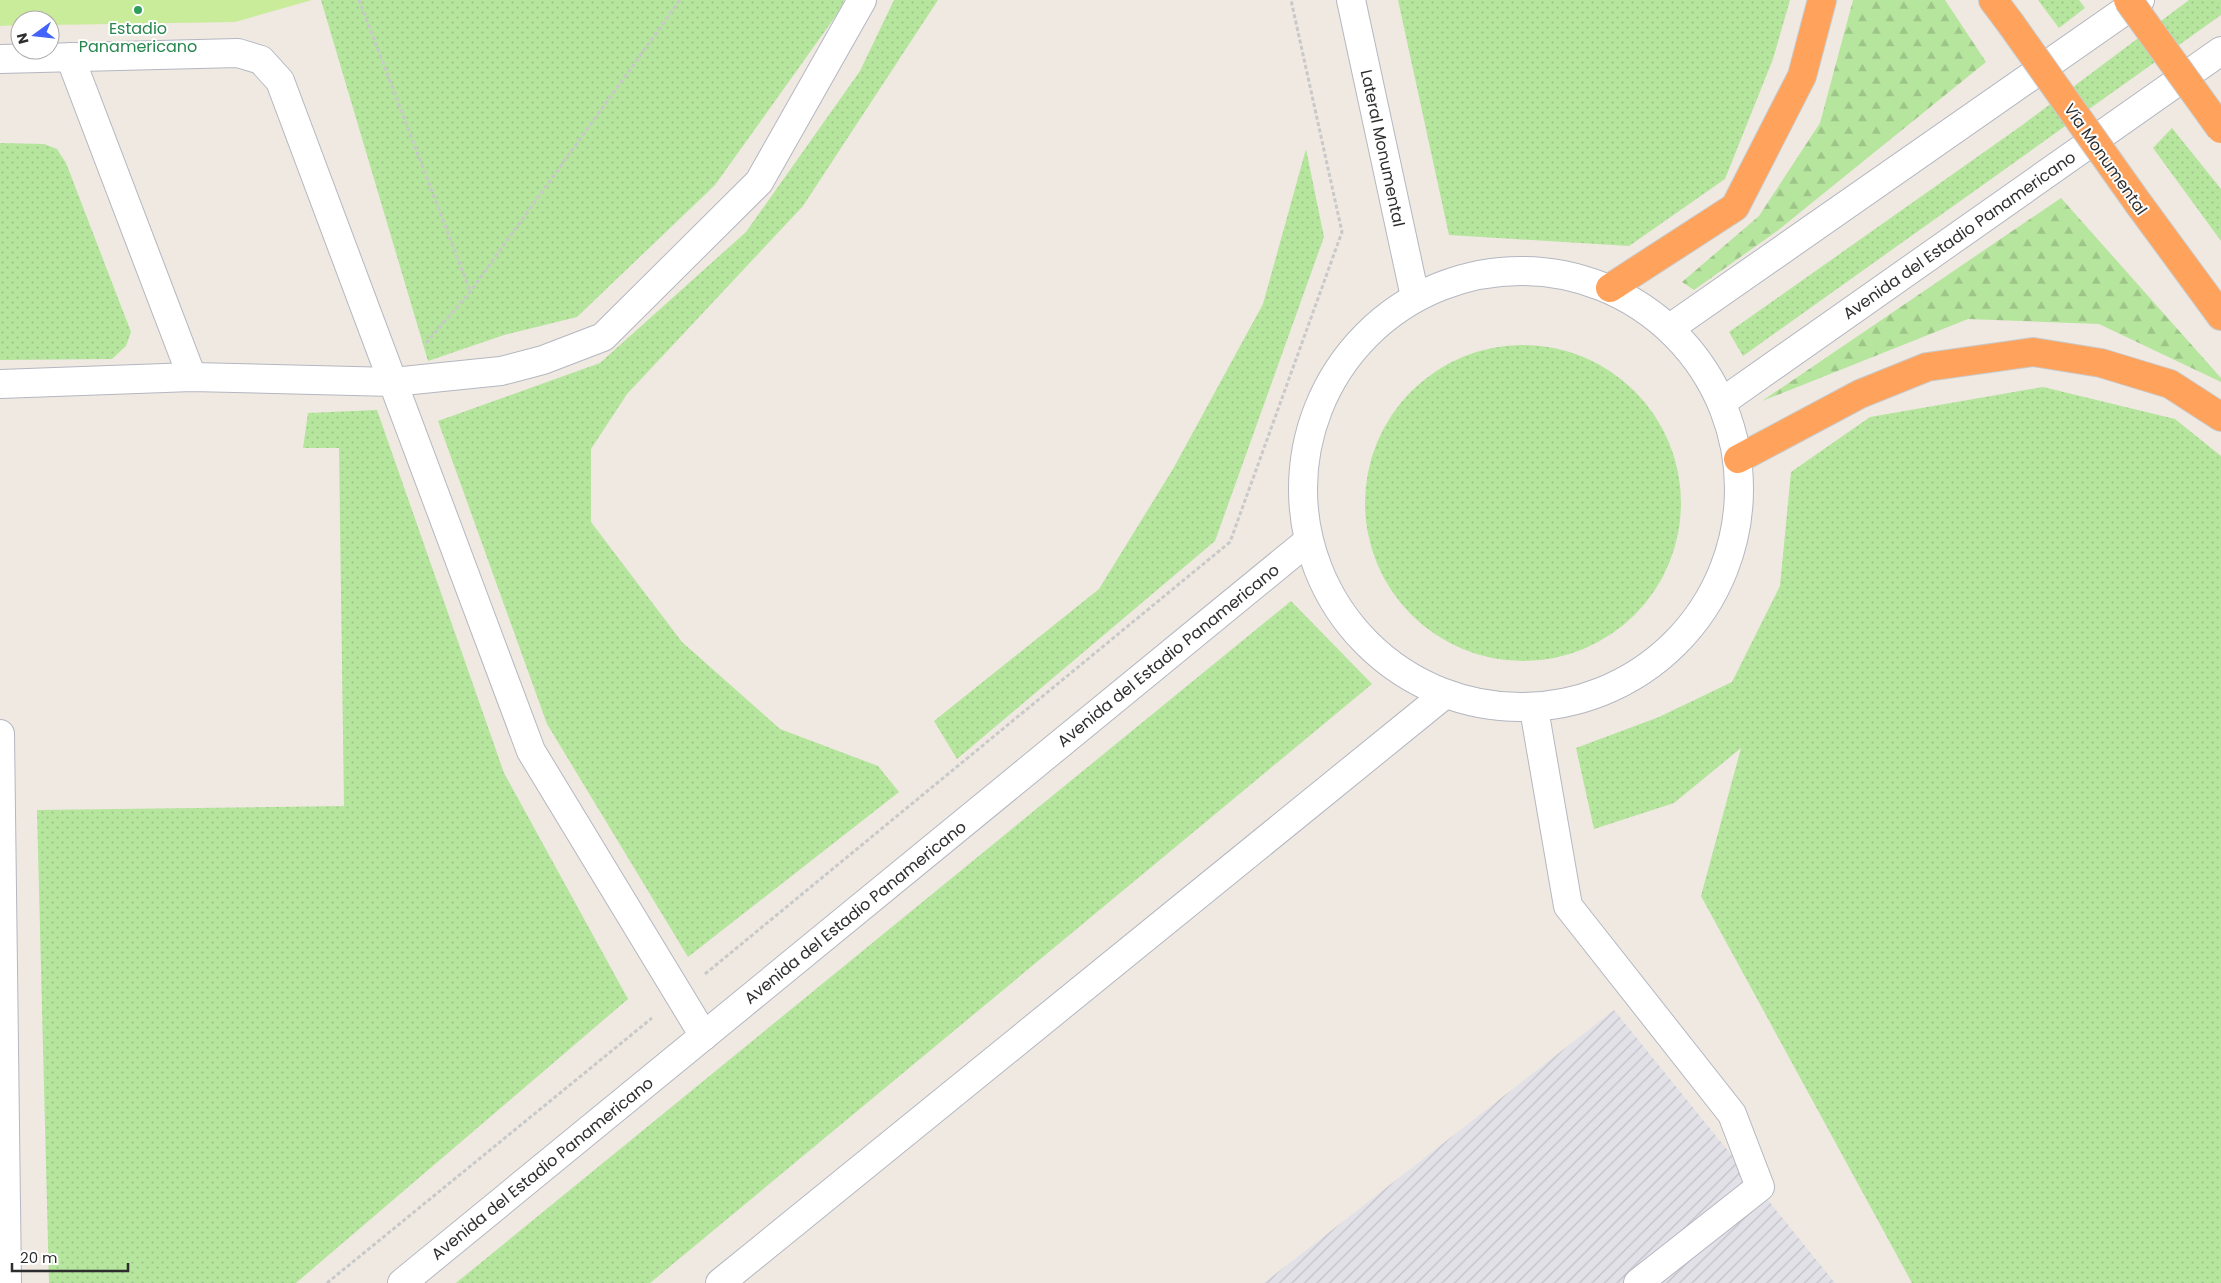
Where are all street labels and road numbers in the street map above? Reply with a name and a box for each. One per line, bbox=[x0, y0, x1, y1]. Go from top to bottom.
street label: Lateral Monumental bbox=[1355, 67, 1410, 229]
street label: Vía Monumental bbox=[2058, 99, 2153, 220]
street label: Avenida del Estadio Panamericano bbox=[1838, 146, 2080, 325]
street label: Avenida del Estadio Panamericano bbox=[1052, 558, 1284, 752]
street label: Avenida del Estadio Panamericano bbox=[739, 815, 971, 1009]
street label: Avenida del Estadio Panamericano bbox=[426, 1071, 658, 1265]

